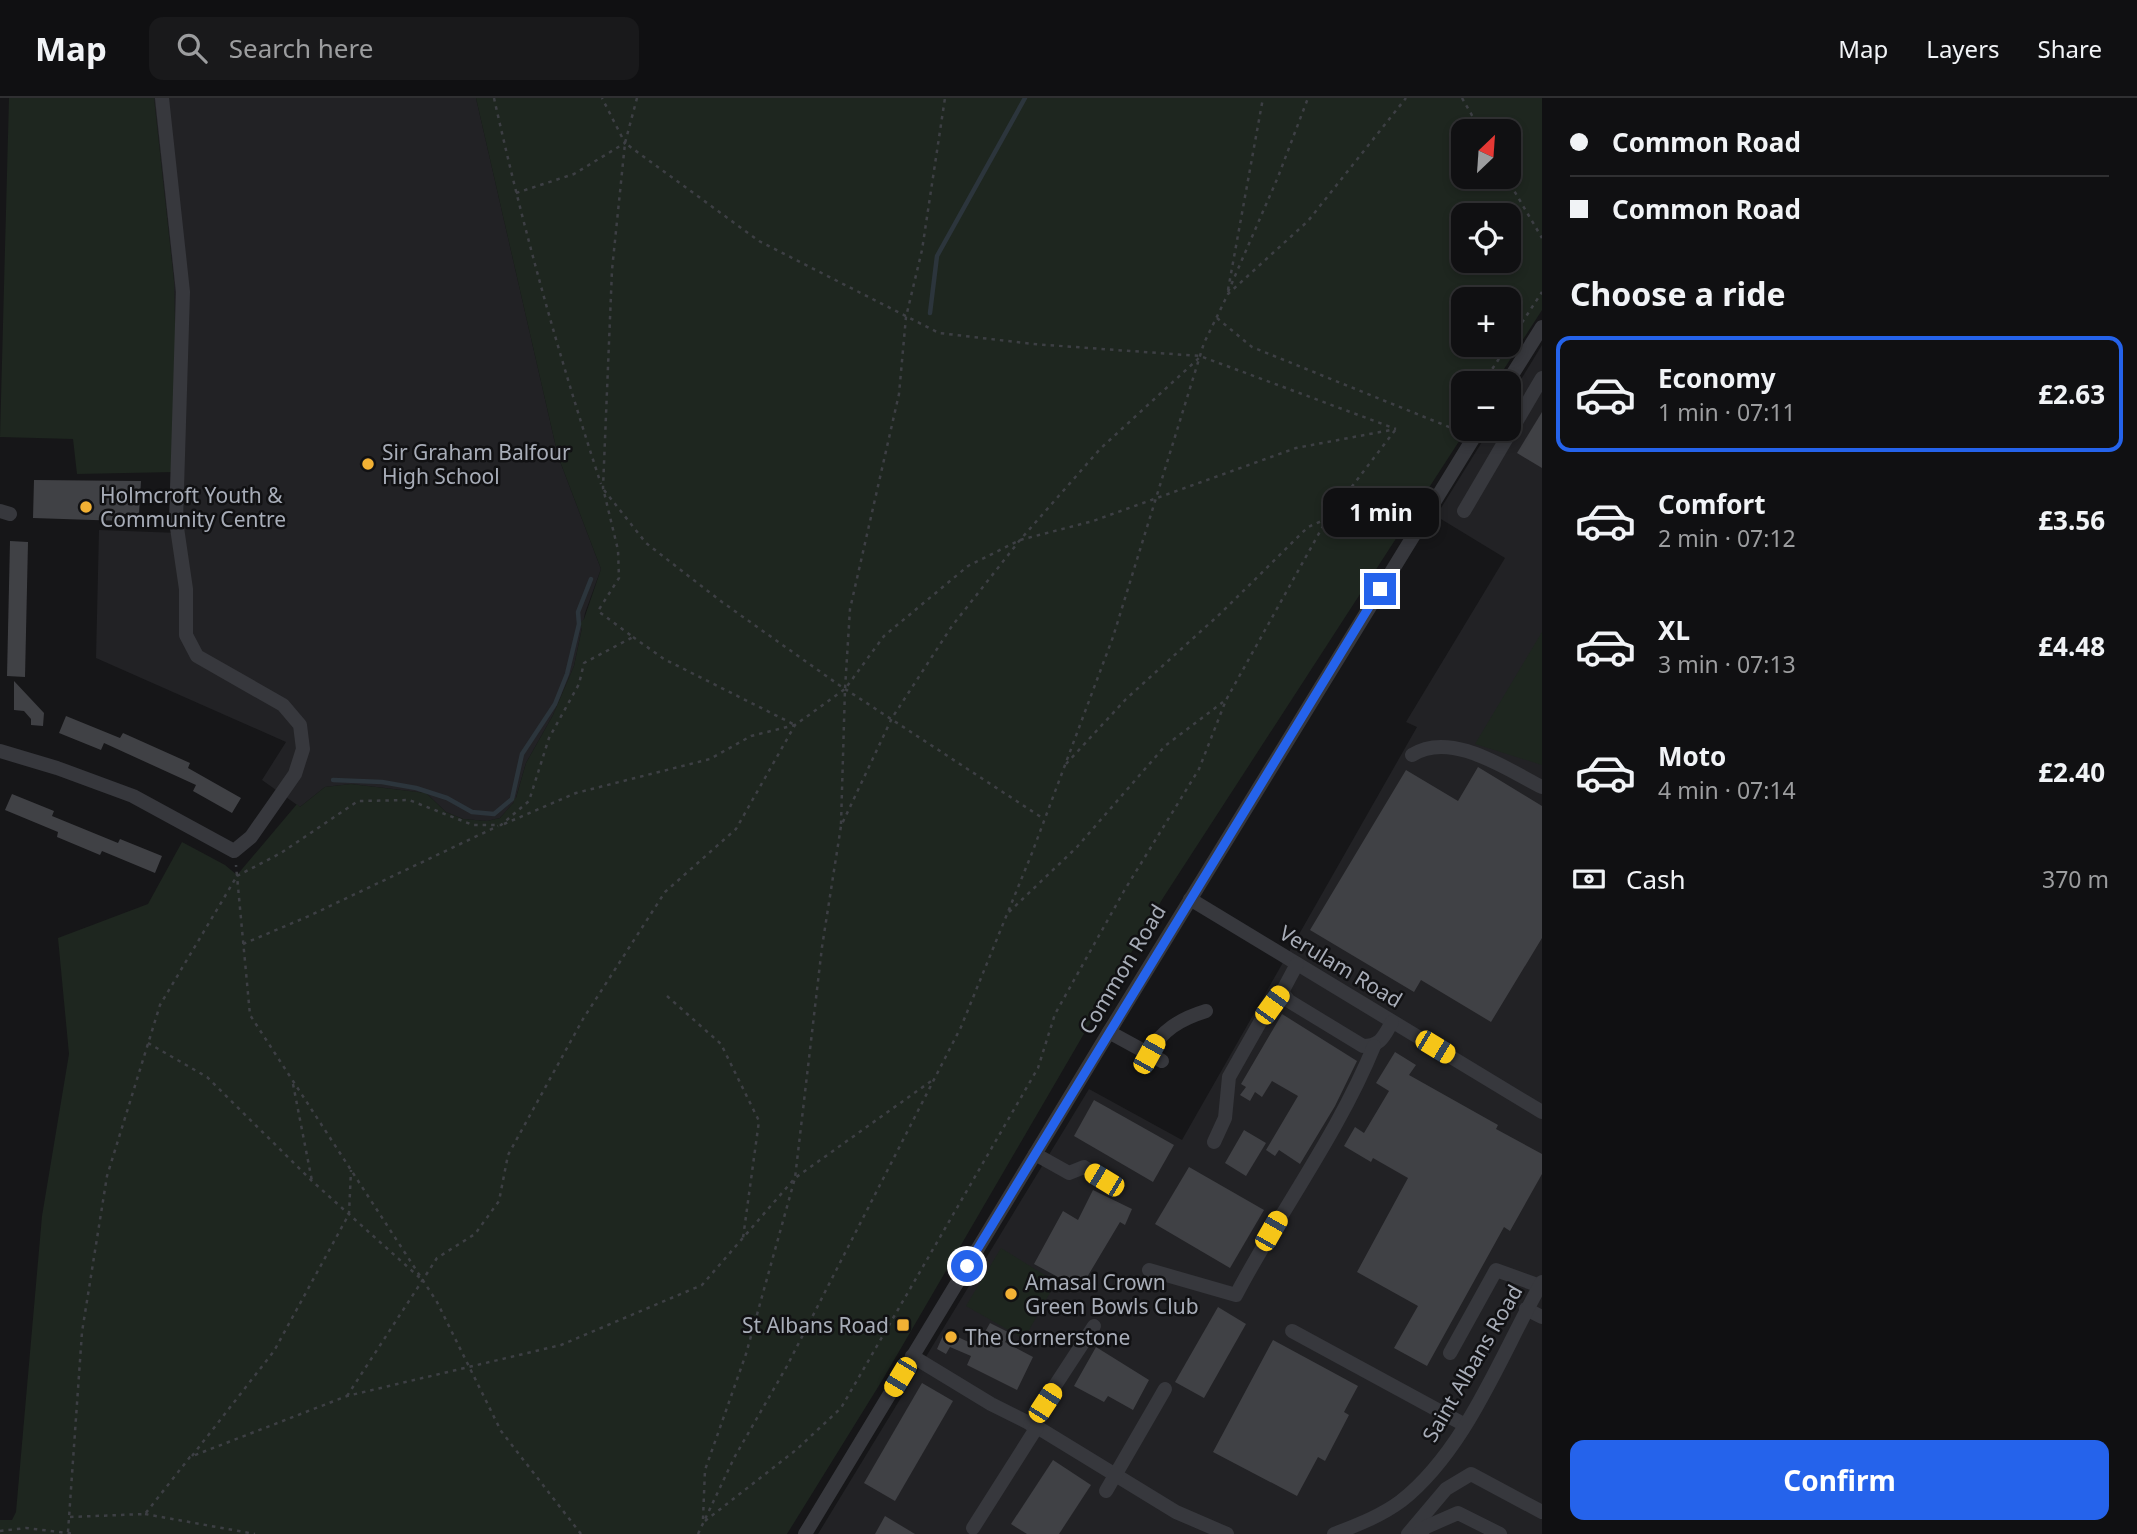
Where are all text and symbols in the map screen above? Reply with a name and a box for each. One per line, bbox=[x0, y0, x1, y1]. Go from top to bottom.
search box bbox=[149, 17, 639, 80]
text: Map bbox=[35, 26, 107, 71]
icon: search bbox=[173, 29, 211, 67]
text: Search here bbox=[229, 30, 373, 66]
text: Map bbox=[1838, 32, 1888, 65]
text: Layers bbox=[1926, 32, 2000, 65]
text: Share bbox=[2038, 32, 2102, 65]
north arrow bbox=[1451, 119, 1521, 189]
map controls bbox=[1451, 119, 1521, 441]
text: Common Road bbox=[1612, 124, 1801, 160]
text: Common Road bbox=[1612, 191, 1801, 227]
button: locate bbox=[1451, 203, 1521, 273]
text: Choose a ride bbox=[1570, 272, 1786, 315]
button: + bbox=[1451, 287, 1521, 357]
text: Economy bbox=[1658, 360, 1776, 396]
icon: car bbox=[1574, 363, 1637, 426]
button: − bbox=[1451, 371, 1521, 441]
text: £2.63 bbox=[2038, 376, 2105, 412]
text: 1 min · 07:11 bbox=[1658, 396, 1796, 428]
place label: Sir Graham Balfour High School bbox=[382, 438, 571, 490]
marker: Sir Graham Balfour High School bbox=[360, 456, 376, 472]
place label: Holmcroft Youth & Community Centre bbox=[100, 481, 286, 533]
text: Comfort bbox=[1658, 486, 1766, 522]
callout: 1 min bbox=[1322, 488, 1438, 536]
icon: car bbox=[1574, 489, 1637, 552]
text: 1 min bbox=[1349, 496, 1413, 528]
marker: Holmcroft Youth & Community Centre bbox=[78, 499, 94, 515]
text: £3.56 bbox=[2038, 502, 2105, 538]
text: 2 min · 07:12 bbox=[1658, 522, 1796, 554]
route end bbox=[1364, 573, 1396, 605]
text: XL bbox=[1658, 612, 1690, 648]
icon: car bbox=[1574, 615, 1637, 678]
text: £4.48 bbox=[2038, 628, 2105, 664]
text: 3 min · 07:13 bbox=[1658, 648, 1796, 680]
text: Moto bbox=[1658, 738, 1726, 774]
icon: car bbox=[1574, 741, 1637, 804]
text: £2.40 bbox=[2038, 754, 2105, 790]
text: 4 min · 07:14 bbox=[1658, 774, 1796, 806]
icon: cash bbox=[1570, 860, 1608, 898]
text: Cash bbox=[1626, 861, 1686, 897]
text: 370 m bbox=[2042, 863, 2109, 895]
street label: Common Road bbox=[1072, 899, 1172, 1039]
street label: Verulam Road bbox=[1274, 918, 1408, 1014]
car bbox=[1252, 982, 1293, 1028]
car bbox=[1412, 1027, 1459, 1067]
car bbox=[1130, 1031, 1169, 1077]
car bbox=[1081, 1160, 1128, 1200]
car bbox=[1252, 1208, 1291, 1254]
route start bbox=[951, 1250, 983, 1282]
place label: Amasal Crown Green Bowls Club bbox=[1025, 1268, 1199, 1320]
street label: Saint Albans Road bbox=[1416, 1279, 1528, 1447]
marker: Amasal Crown Green Bowls Club bbox=[1003, 1286, 1019, 1302]
place label: St Albans Road bbox=[742, 1311, 889, 1339]
marker: St Albans Road bbox=[895, 1317, 911, 1333]
place label: The Cornerstone bbox=[965, 1323, 1130, 1351]
marker: The Cornerstone bbox=[943, 1329, 959, 1345]
car bbox=[881, 1354, 920, 1400]
car bbox=[1025, 1380, 1066, 1426]
button: Confirm bbox=[1570, 1440, 2109, 1520]

